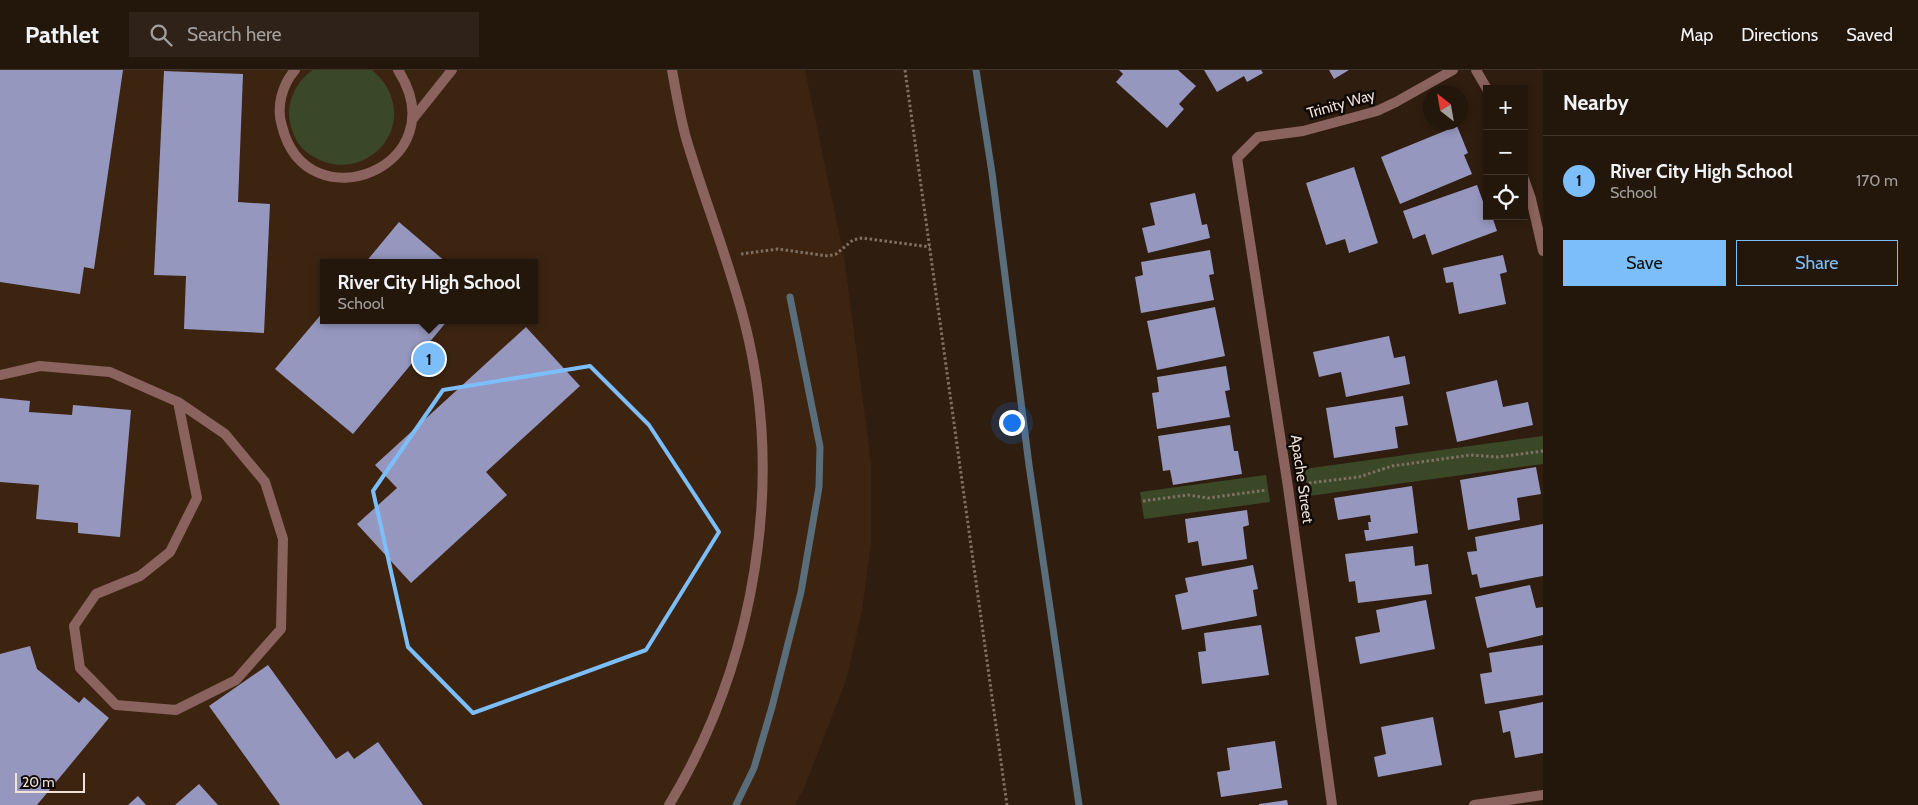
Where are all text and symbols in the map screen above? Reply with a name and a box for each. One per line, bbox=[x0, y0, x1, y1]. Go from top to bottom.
search box bbox=[129, 12, 479, 57]
text: Pathlet bbox=[25, 20, 99, 49]
icon: search bbox=[147, 21, 175, 49]
text: Search here bbox=[187, 23, 281, 46]
text: Map bbox=[1680, 24, 1713, 46]
text: Directions bbox=[1741, 24, 1818, 46]
text: Saved bbox=[1846, 24, 1893, 46]
north arrow bbox=[1423, 85, 1468, 130]
map controls bbox=[1483, 85, 1528, 220]
button: + bbox=[1483, 85, 1528, 130]
street label: Trinity Way bbox=[1305, 86, 1378, 122]
text: Nearby bbox=[1563, 90, 1629, 115]
button: − bbox=[1483, 130, 1528, 175]
text: River City High School bbox=[1610, 160, 1793, 183]
text: 1 bbox=[1576, 171, 1582, 190]
text: 170 m bbox=[1856, 171, 1898, 190]
button: locate bbox=[1483, 175, 1528, 220]
text: School bbox=[1610, 183, 1657, 202]
button: Save bbox=[1563, 240, 1726, 286]
button: Share bbox=[1736, 240, 1898, 286]
popup bbox=[320, 259, 538, 324]
text: River City High School bbox=[338, 271, 520, 294]
text: School bbox=[338, 294, 384, 313]
pin: 1 bbox=[413, 340, 445, 378]
your location bbox=[999, 410, 1025, 436]
street label: Apache Street bbox=[1287, 434, 1317, 524]
scale bar bbox=[15, 770, 85, 793]
text: 20 m bbox=[22, 773, 55, 791]

